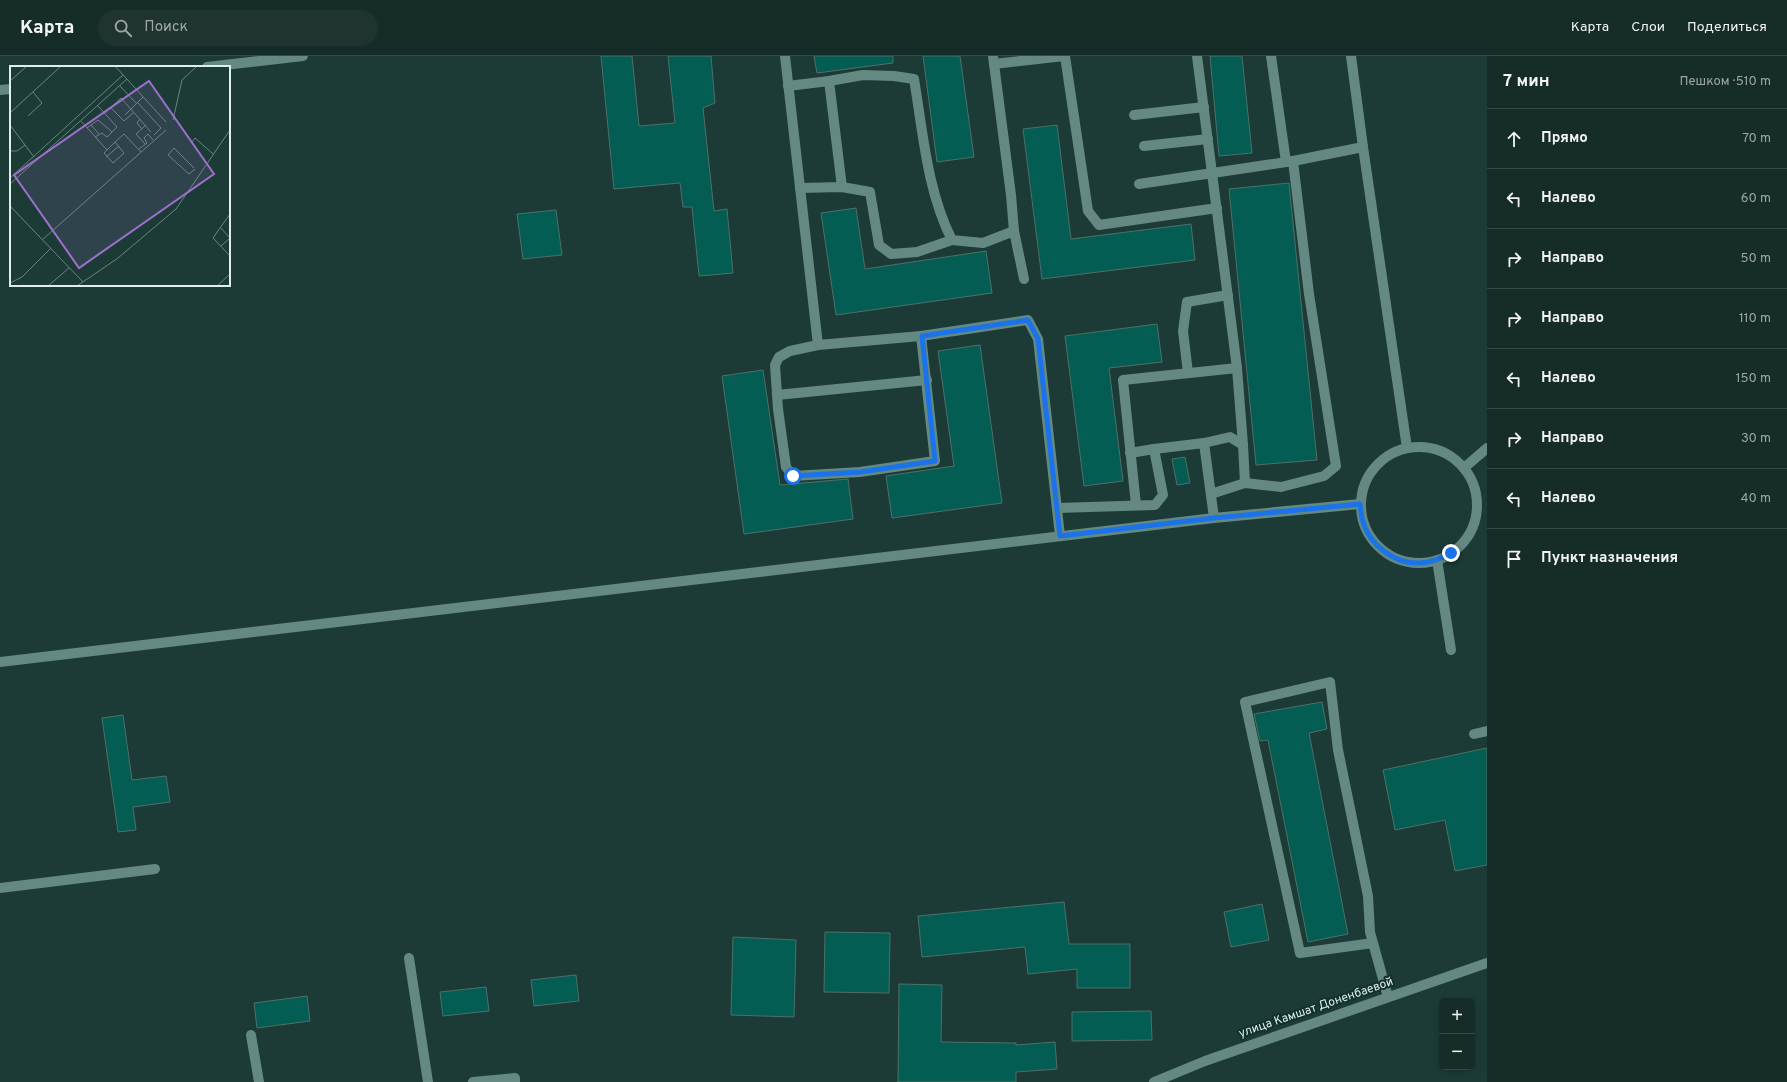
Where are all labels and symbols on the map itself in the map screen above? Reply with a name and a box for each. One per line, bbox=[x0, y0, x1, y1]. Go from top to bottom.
inset map bbox=[10, 66, 230, 286]
route start bbox=[784, 467, 802, 485]
route end bbox=[1442, 544, 1460, 562]
street label: улица Камшат Доненбаевой bbox=[1237, 974, 1395, 1042]

